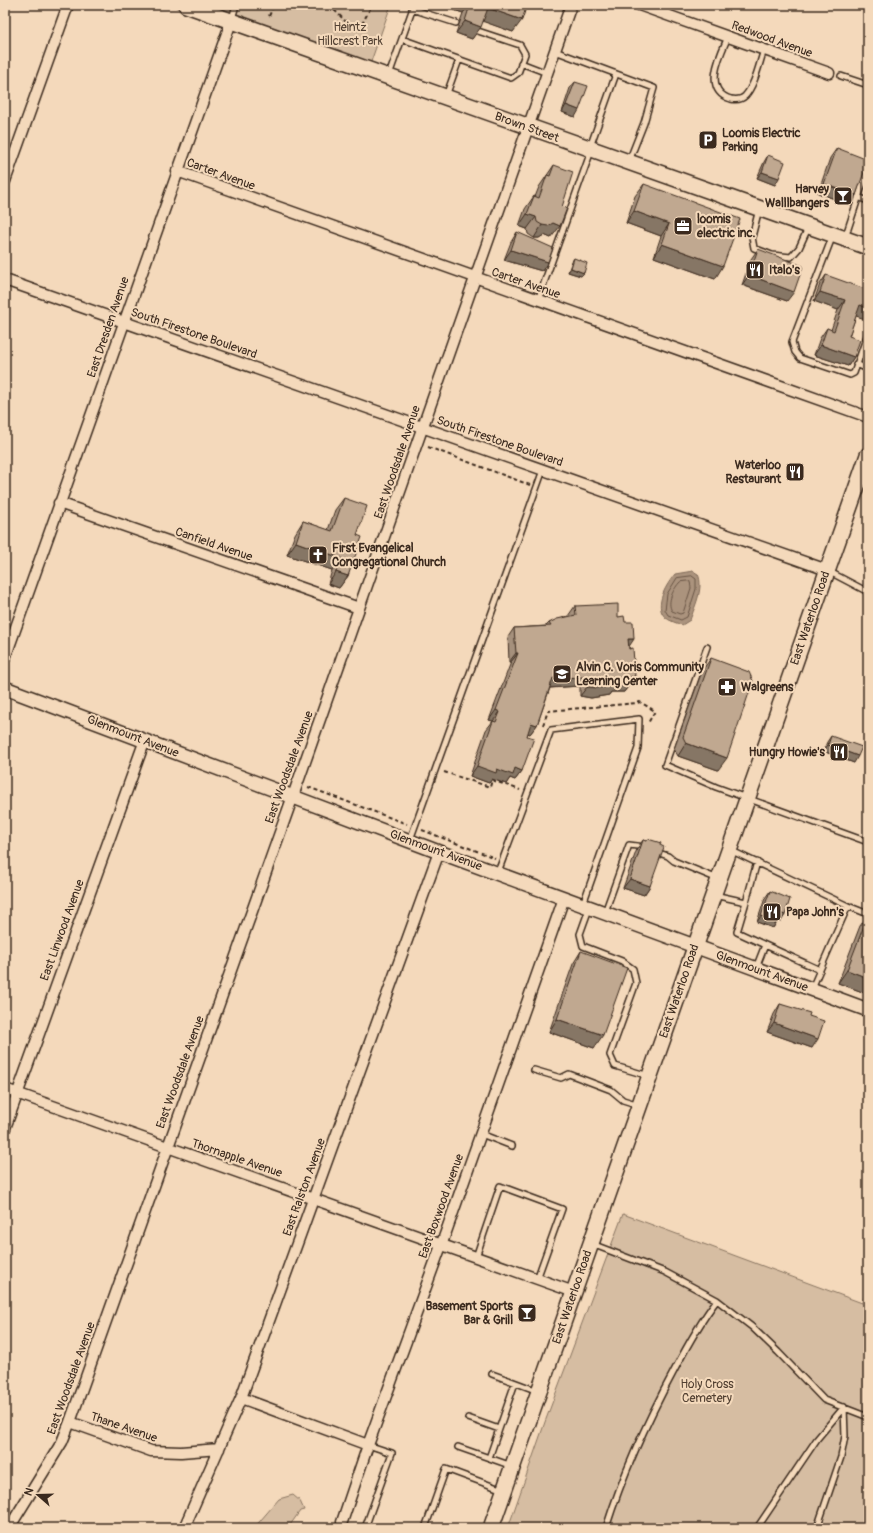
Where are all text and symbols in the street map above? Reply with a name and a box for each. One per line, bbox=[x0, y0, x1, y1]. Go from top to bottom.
street label: Redwood Avenue bbox=[729, 18, 814, 61]
park label: Heintz Hillcrest Park bbox=[317, 20, 383, 49]
street label: Brown Street bbox=[493, 109, 561, 146]
place label: Loomis Electric Parking bbox=[722, 126, 801, 155]
parking icon: Loomis Electric Parking bbox=[697, 129, 719, 151]
street label: Carter Avenue bbox=[185, 155, 257, 194]
place label: Harvey Walllbangers bbox=[765, 182, 830, 211]
bar icon: Harvey Walllbangers bbox=[832, 185, 854, 207]
place label: loomis electric inc. bbox=[696, 212, 756, 241]
office icon: loomis electric inc. bbox=[672, 215, 694, 237]
restaurant icon: Italo's bbox=[744, 259, 766, 281]
place label: Italo's bbox=[769, 263, 800, 278]
street label: Carter Avenue bbox=[489, 265, 562, 302]
street label: East Dresden Avenue bbox=[84, 275, 133, 379]
street label: South Firestone Boulevard bbox=[129, 305, 259, 362]
street label: East Woodsdale Avenue bbox=[371, 404, 424, 521]
street label: South Firestone Boulevard bbox=[435, 413, 565, 470]
place label: Waterloo Restaurant bbox=[726, 458, 782, 487]
restaurant icon: Waterloo Restaurant bbox=[784, 461, 806, 483]
street label: Canfield Avenue bbox=[173, 524, 254, 565]
place label: First Evangelical Congregational Church bbox=[332, 541, 446, 570]
church icon: First Evangelical Congregational Church bbox=[307, 544, 329, 566]
street label: East Waterloo Road bbox=[787, 569, 834, 667]
place label: Alvin C. Voris Community Learning Center bbox=[576, 660, 705, 689]
school or university icon: Alvin C. Voris Community Learning Center bbox=[551, 663, 573, 685]
pharmacy icon: Walgreens bbox=[716, 676, 738, 698]
place label: Walgreens bbox=[741, 680, 794, 695]
street label: East Woodsdale Avenue bbox=[262, 709, 317, 826]
street label: Glenmount Avenue bbox=[85, 712, 181, 761]
restaurant icon: Hungry Howie's bbox=[828, 741, 850, 763]
place label: Hungry Howie's bbox=[749, 745, 826, 760]
street label: Glenmount Avenue bbox=[388, 827, 484, 874]
street label: East Linwood Avenue bbox=[37, 877, 88, 983]
restaurant icon: Papa John's bbox=[761, 901, 783, 923]
place label: Papa John's bbox=[786, 905, 845, 920]
street label: East Waterloo Road bbox=[656, 942, 703, 1040]
street label: Glenmount Avenue bbox=[714, 948, 810, 995]
street label: East Woodsdale Avenue bbox=[153, 1014, 208, 1131]
street label: Thornapple Avenue bbox=[189, 1136, 284, 1181]
street label: East Ralston Avenue bbox=[280, 1136, 329, 1238]
street label: East Boxwood Avenue bbox=[416, 1152, 467, 1260]
street label: East Waterloo Road bbox=[549, 1248, 596, 1346]
place label: Basement Sports Bar & Grill bbox=[425, 1299, 514, 1328]
bar icon: Basement Sports Bar & Grill bbox=[516, 1302, 538, 1324]
street label: East Woodsdale Avenue bbox=[44, 1320, 99, 1437]
park label: Holy Cross Cemetery bbox=[680, 1377, 734, 1406]
street label: Thane Avenue bbox=[88, 1409, 159, 1446]
north arrow bbox=[18, 1475, 58, 1515]
text: N bbox=[22, 1486, 37, 1497]

